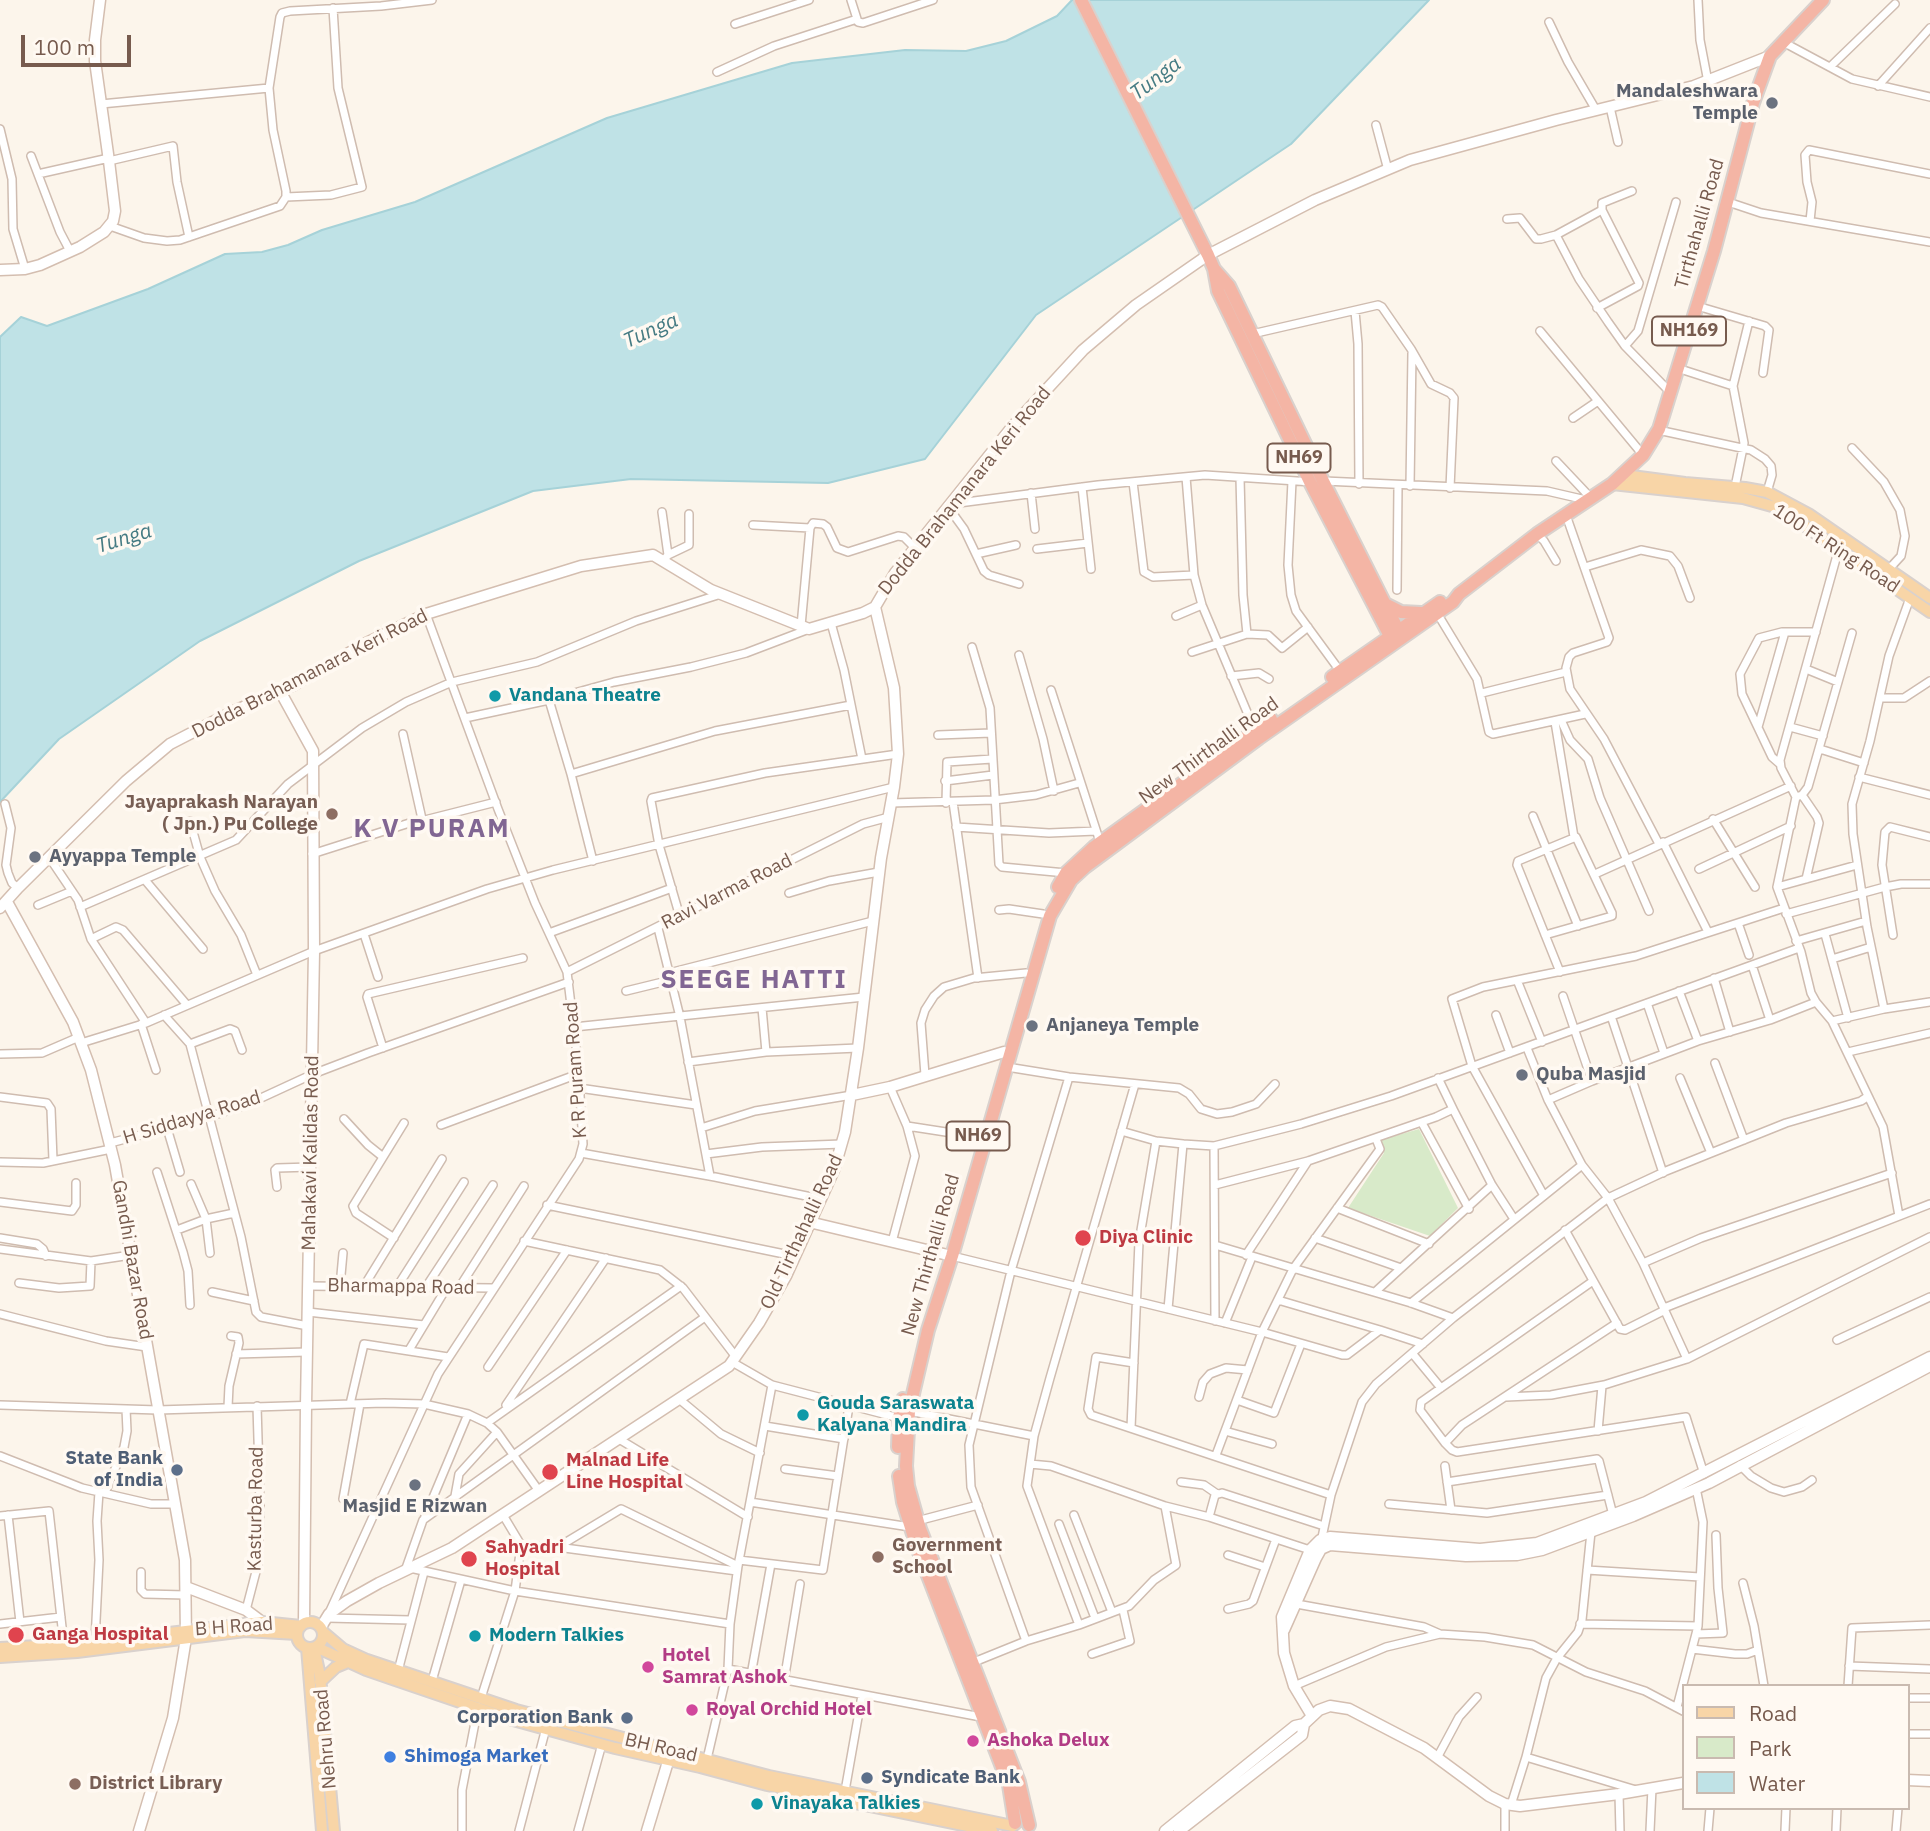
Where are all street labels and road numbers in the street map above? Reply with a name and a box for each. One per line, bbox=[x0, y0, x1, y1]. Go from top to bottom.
street label: Tirthahalli Road bbox=[1671, 156, 1729, 292]
road number: NH169 bbox=[1652, 316, 1726, 346]
street label: Dodda Brahamanara Keri Road bbox=[874, 382, 1056, 600]
road number: NH69 bbox=[1268, 444, 1330, 472]
street label: 100 Ft Ring Road bbox=[1768, 500, 1904, 598]
street label: Dodda Brahamanara Keri Road bbox=[188, 604, 432, 744]
street label: New Thirthalli Road bbox=[1135, 693, 1283, 809]
street label: Ravi Varma Road bbox=[658, 849, 796, 935]
street label: K R Puram Road bbox=[560, 1001, 592, 1139]
street label: Mahakavi Kalidas Road bbox=[298, 1055, 324, 1251]
street label: H Siddayya Road bbox=[120, 1086, 264, 1150]
road number: NH69 bbox=[946, 1121, 1010, 1150]
street label: Old Tirthahalli Road bbox=[756, 1151, 848, 1313]
street label: New Thirthalli Road bbox=[897, 1172, 965, 1338]
street label: Gandhi Bazar Road bbox=[107, 1178, 157, 1342]
street label: Bharmappa Road bbox=[327, 1274, 475, 1300]
street label: Kasturba Road bbox=[244, 1446, 268, 1572]
street label: B H Road bbox=[194, 1613, 274, 1641]
street label: Nehru Road bbox=[310, 1688, 342, 1790]
street label: BH Road bbox=[622, 1729, 700, 1767]

